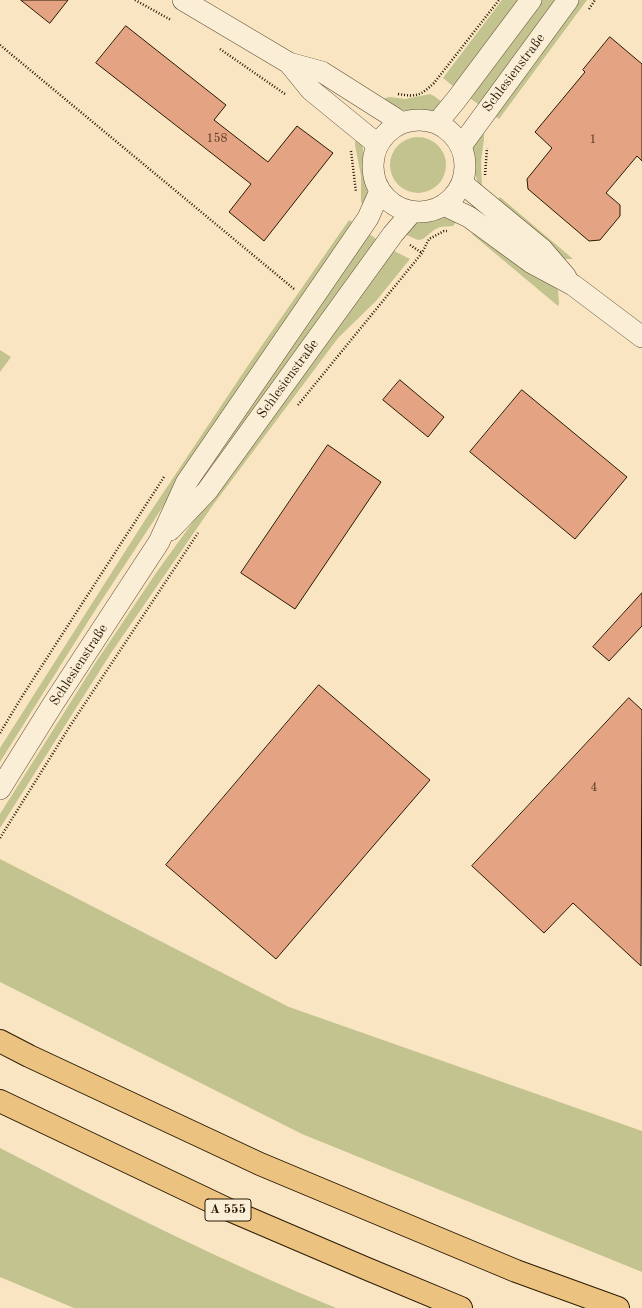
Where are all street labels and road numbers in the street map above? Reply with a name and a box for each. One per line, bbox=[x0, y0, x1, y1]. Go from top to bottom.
street label: Schlesienstraße bbox=[479, 30, 549, 116]
street label: Schlesienstraße bbox=[254, 336, 322, 422]
street label: Schlesienstraße bbox=[46, 621, 112, 709]
road number: A 555 bbox=[205, 1199, 251, 1221]

